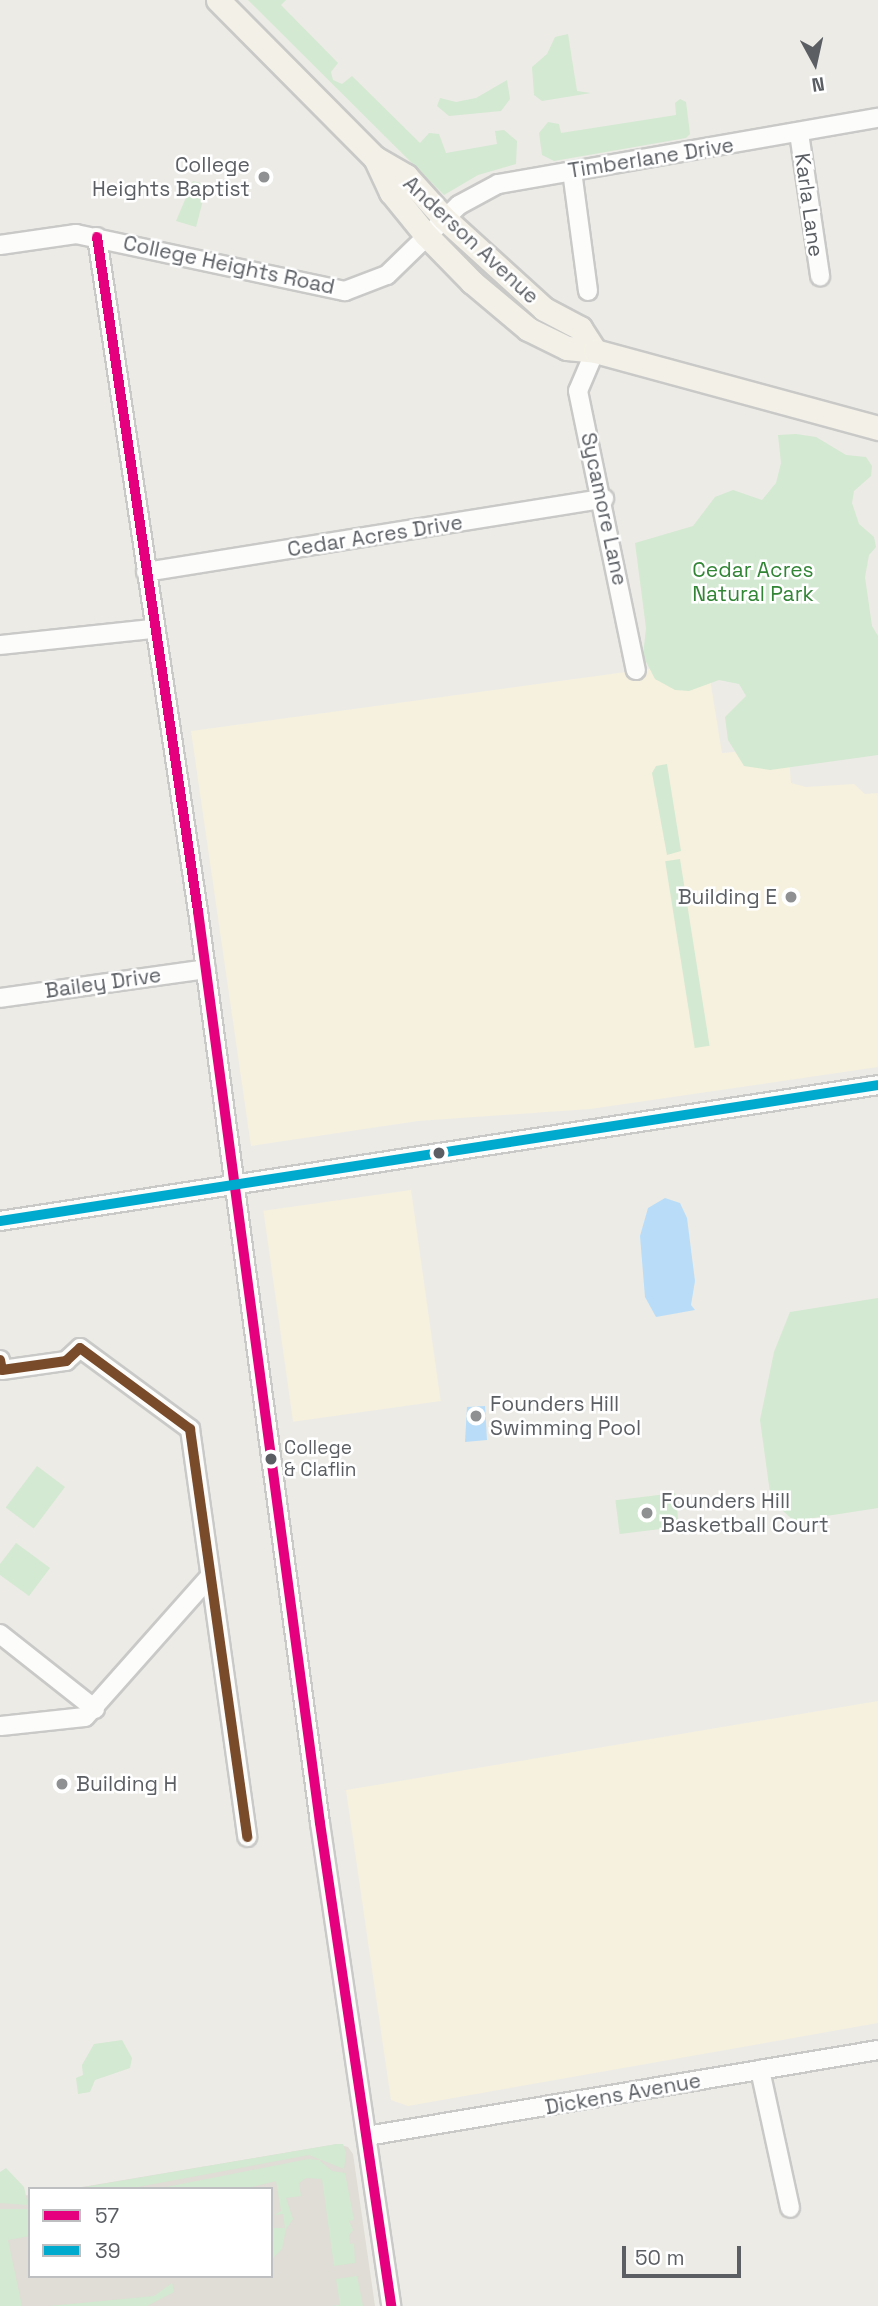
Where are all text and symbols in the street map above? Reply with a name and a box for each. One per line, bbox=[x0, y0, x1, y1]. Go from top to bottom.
north arrow bbox=[780, 28, 850, 98]
text: N bbox=[810, 71, 826, 98]
street label: Timberlane Drive bbox=[566, 132, 736, 184]
place label: College Heights Baptist bbox=[92, 152, 250, 202]
street label: Karla Lane bbox=[789, 152, 829, 258]
marker: College Heights Baptist bbox=[256, 169, 272, 185]
street label: Anderson Avenue bbox=[398, 171, 544, 309]
street label: College Heights Road bbox=[121, 230, 337, 300]
street label: Sycamore Lane bbox=[575, 430, 633, 588]
street label: Cedar Acres Drive bbox=[285, 510, 465, 562]
park label: Cedar Acres Natural Park bbox=[692, 557, 814, 607]
place label: Building E bbox=[678, 884, 777, 910]
marker: Building E bbox=[783, 889, 799, 905]
street label: Bailey Drive bbox=[43, 962, 163, 1004]
unlabelled marker bbox=[432, 1146, 446, 1160]
place label: Founders Hill Swimming Pool bbox=[490, 1391, 641, 1441]
marker: Founders Hill Swimming Pool bbox=[468, 1408, 484, 1424]
place label: College & Claflin bbox=[284, 1437, 356, 1481]
marker: College & Claflin bbox=[264, 1452, 278, 1466]
place label: Founders Hill Basketball Court bbox=[661, 1488, 829, 1538]
marker: Founders Hill Basketball Court bbox=[639, 1505, 655, 1521]
place label: Building H bbox=[76, 1771, 177, 1797]
marker: Building H bbox=[54, 1776, 70, 1792]
street label: Dickens Avenue bbox=[543, 2068, 703, 2120]
legend bbox=[28, 2187, 273, 2278]
text: 57 bbox=[95, 2202, 119, 2229]
scale bar bbox=[626, 2232, 745, 2276]
text: 39 bbox=[95, 2237, 121, 2264]
text: 50 m bbox=[635, 2244, 685, 2271]

